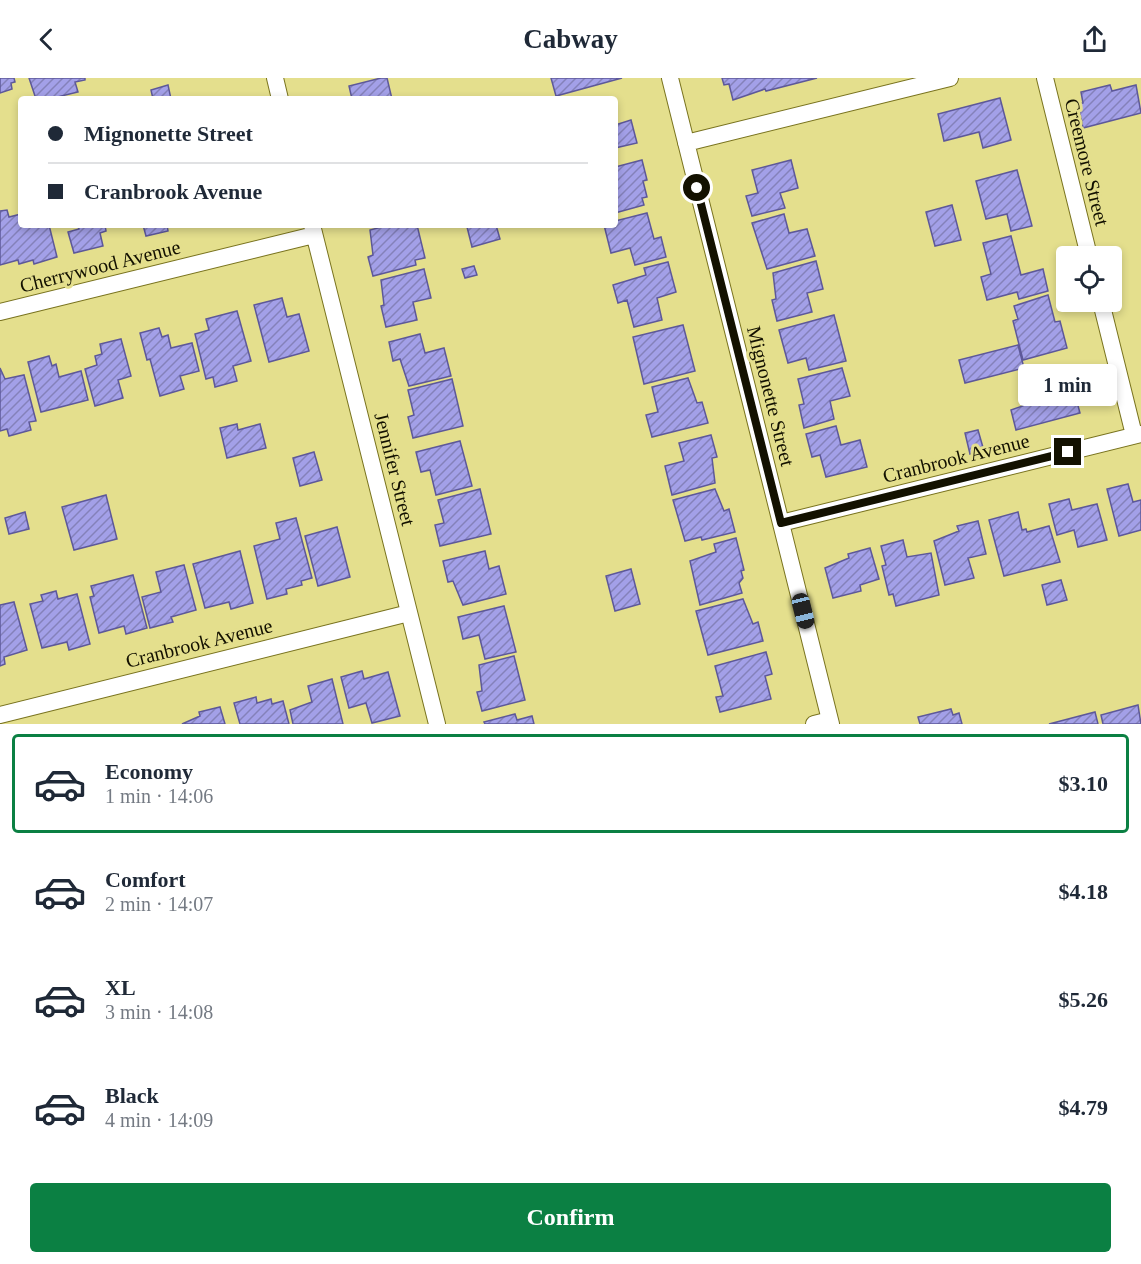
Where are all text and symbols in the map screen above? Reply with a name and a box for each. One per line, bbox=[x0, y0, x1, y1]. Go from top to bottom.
icon: back bbox=[30, 23, 63, 56]
icon: share bbox=[1078, 23, 1111, 56]
text: Cabway bbox=[523, 24, 618, 54]
street label: Creemore Street bbox=[1061, 96, 1114, 228]
text: Mignonette Street bbox=[84, 121, 253, 146]
route start bbox=[683, 174, 710, 201]
text: Cranbrook Avenue bbox=[84, 179, 262, 204]
street label: Cherrywood Avenue bbox=[17, 235, 183, 298]
map controls bbox=[1056, 246, 1122, 312]
button: locate bbox=[1056, 246, 1122, 312]
street label: Mignonette Street bbox=[742, 324, 799, 469]
callout: 1 min bbox=[1018, 365, 1118, 407]
text: 1 min bbox=[1043, 374, 1092, 396]
street label: Jennifer Street bbox=[370, 410, 420, 528]
street label: Cranbrook Avenue bbox=[880, 429, 1032, 487]
route end bbox=[1054, 438, 1081, 465]
car bbox=[790, 591, 816, 631]
street label: Cranbrook Avenue bbox=[123, 614, 275, 672]
icon: car bbox=[33, 757, 87, 811]
text: Economy bbox=[105, 759, 193, 784]
text: $3.10 bbox=[1059, 771, 1108, 796]
text: 1 min · 14:06 bbox=[105, 785, 213, 807]
icon: car bbox=[33, 865, 87, 919]
text: Comfort bbox=[105, 867, 186, 892]
text: $4.18 bbox=[1059, 879, 1108, 904]
text: 2 min · 14:07 bbox=[105, 893, 213, 915]
icon: car bbox=[33, 973, 87, 1027]
text: XL bbox=[105, 975, 136, 1000]
text: $5.26 bbox=[1059, 987, 1108, 1012]
text: 3 min · 14:08 bbox=[105, 1001, 213, 1023]
icon: car bbox=[33, 1081, 87, 1135]
text: Black bbox=[105, 1083, 159, 1108]
text: $4.79 bbox=[1059, 1095, 1108, 1120]
text: 4 min · 14:09 bbox=[105, 1109, 213, 1131]
button: Confirm bbox=[30, 1183, 1111, 1252]

